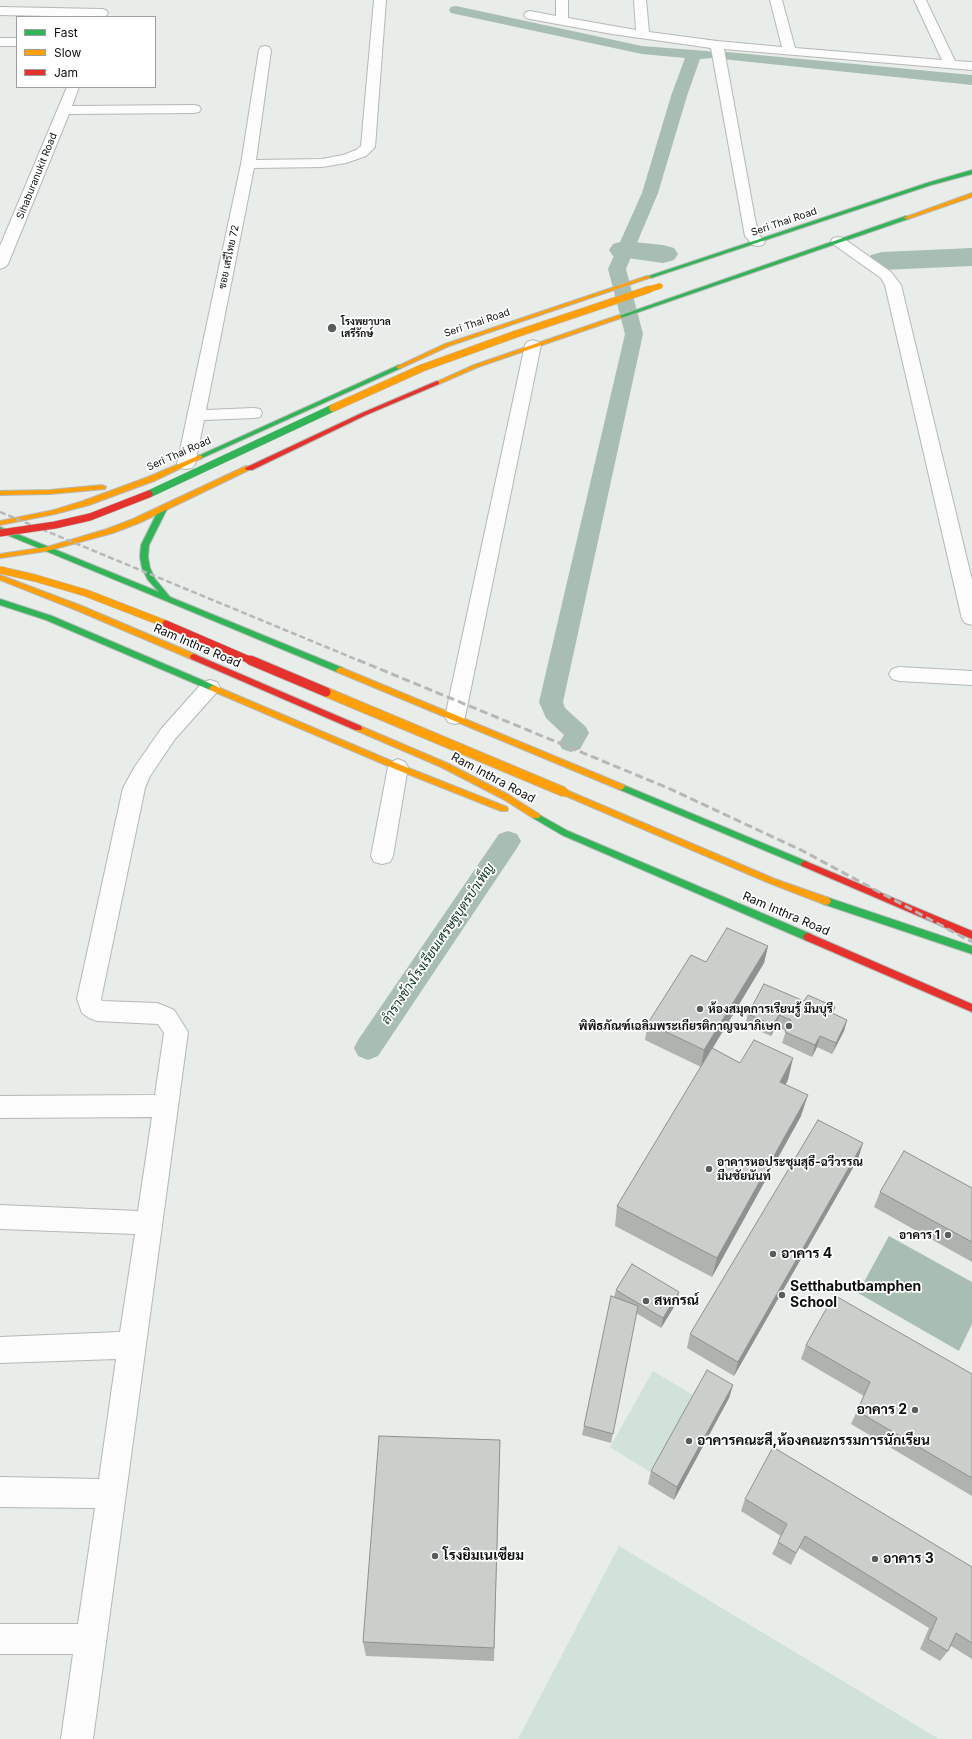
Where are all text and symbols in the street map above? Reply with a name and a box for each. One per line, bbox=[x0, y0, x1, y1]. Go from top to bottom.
legend bbox=[16, 16, 156, 88]
text: Fast bbox=[54, 25, 78, 40]
text: Slow bbox=[54, 45, 81, 60]
text: Jam bbox=[54, 65, 78, 80]
street label: Sihaburanukit Road bbox=[14, 131, 60, 221]
street label: Seri Thai Road bbox=[750, 205, 818, 239]
street label: ซอย เสรีไทย 72 bbox=[216, 224, 242, 290]
street label: Seri Thai Road bbox=[443, 306, 511, 340]
place label: โรงพยาบาล เสรีรักษ์ bbox=[341, 316, 391, 340]
marker: โรงพยาบาล เสรีรักษ์ bbox=[326, 322, 338, 334]
street label: Seri Thai Road bbox=[145, 435, 213, 473]
street label: Ram Inthra Road bbox=[151, 621, 243, 671]
street label: Ram Inthra Road bbox=[448, 750, 538, 806]
water label: ลำรางข้างโรงเรียนเศรษฐบุตรบำเพ็ญ bbox=[378, 861, 498, 1027]
street label: Ram Inthra Road bbox=[740, 889, 832, 939]
place label: ห้องสมุดการเรียนรู้ มีนบุรี bbox=[708, 1002, 833, 1016]
marker: ห้องสมุดการเรียนรู้ มีนบุรี bbox=[695, 1004, 705, 1014]
place label: พิพิธภัณฑ์เฉลิมพระเกียรติกาญจนาภิเษก bbox=[579, 1019, 781, 1033]
marker: พิพิธภัณฑ์เฉลิมพระเกียรติกาญจนาภิเษก bbox=[784, 1021, 794, 1031]
place label: อาคารหอประชุมสุธี-ฉวีวรรณ มีนชัยนันท์ bbox=[717, 1155, 863, 1183]
marker: อาคารหอประชุมสุธี-ฉวีวรรณ มีนชัยนันท์ bbox=[704, 1164, 714, 1174]
place label: อาคาร 1 bbox=[899, 1228, 940, 1242]
marker: อาคาร 1 bbox=[943, 1230, 953, 1240]
place label: อาคาร 4 bbox=[781, 1246, 832, 1262]
marker: อาคาร 4 bbox=[768, 1249, 778, 1259]
place label: Setthabutbamphen School bbox=[790, 1279, 921, 1312]
marker: Setthabutbamphen School bbox=[777, 1290, 787, 1300]
place label: สหกรณ์ bbox=[654, 1293, 699, 1309]
marker: สหกรณ์ bbox=[641, 1296, 651, 1306]
place label: อาคาร 2 bbox=[856, 1402, 907, 1418]
marker: อาคาร 2 bbox=[910, 1405, 920, 1415]
place label: อาคารคณะสี,ห้องคณะกรรมการนักเรียน bbox=[697, 1433, 930, 1449]
marker: อาคารคณะสี,ห้องคณะกรรมการนักเรียน bbox=[684, 1436, 694, 1446]
place label: โรงยิมเนเซียม bbox=[443, 1548, 524, 1564]
marker: โรงยิมเนเซียม bbox=[430, 1551, 440, 1561]
place label: อาคาร 3 bbox=[883, 1551, 934, 1567]
marker: อาคาร 3 bbox=[870, 1554, 880, 1564]

